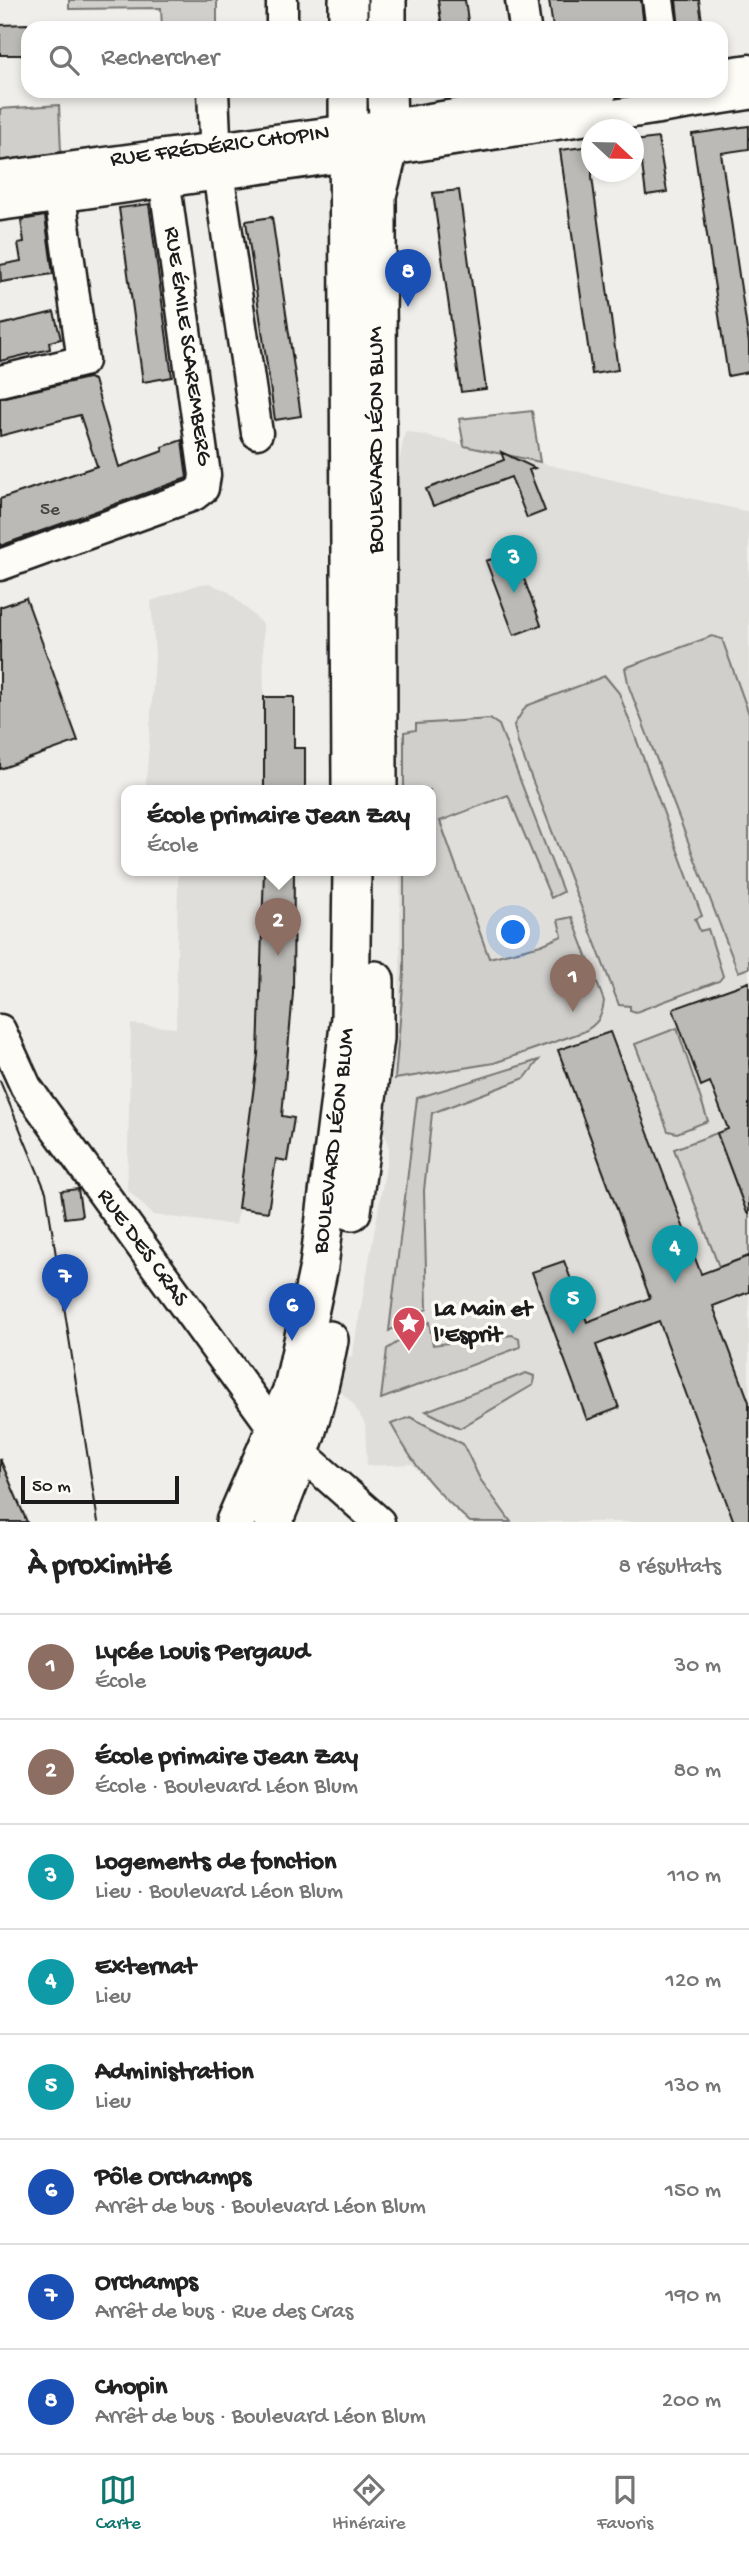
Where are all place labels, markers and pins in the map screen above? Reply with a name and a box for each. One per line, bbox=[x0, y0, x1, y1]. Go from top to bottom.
pin: 8 bbox=[385, 249, 431, 307]
pin: 3 bbox=[491, 535, 537, 593]
pin: 2 bbox=[255, 898, 301, 956]
pin: 1 bbox=[550, 954, 596, 1012]
pin: 4 bbox=[652, 1225, 698, 1283]
pin: 7 bbox=[42, 1254, 88, 1312]
pin: 5 bbox=[550, 1276, 596, 1334]
pin: 6 bbox=[269, 1283, 315, 1341]
place label: La Main et l'Esprit bbox=[433, 1297, 535, 1350]
place icon: La Main et l'Esprit bbox=[390, 1304, 428, 1353]

